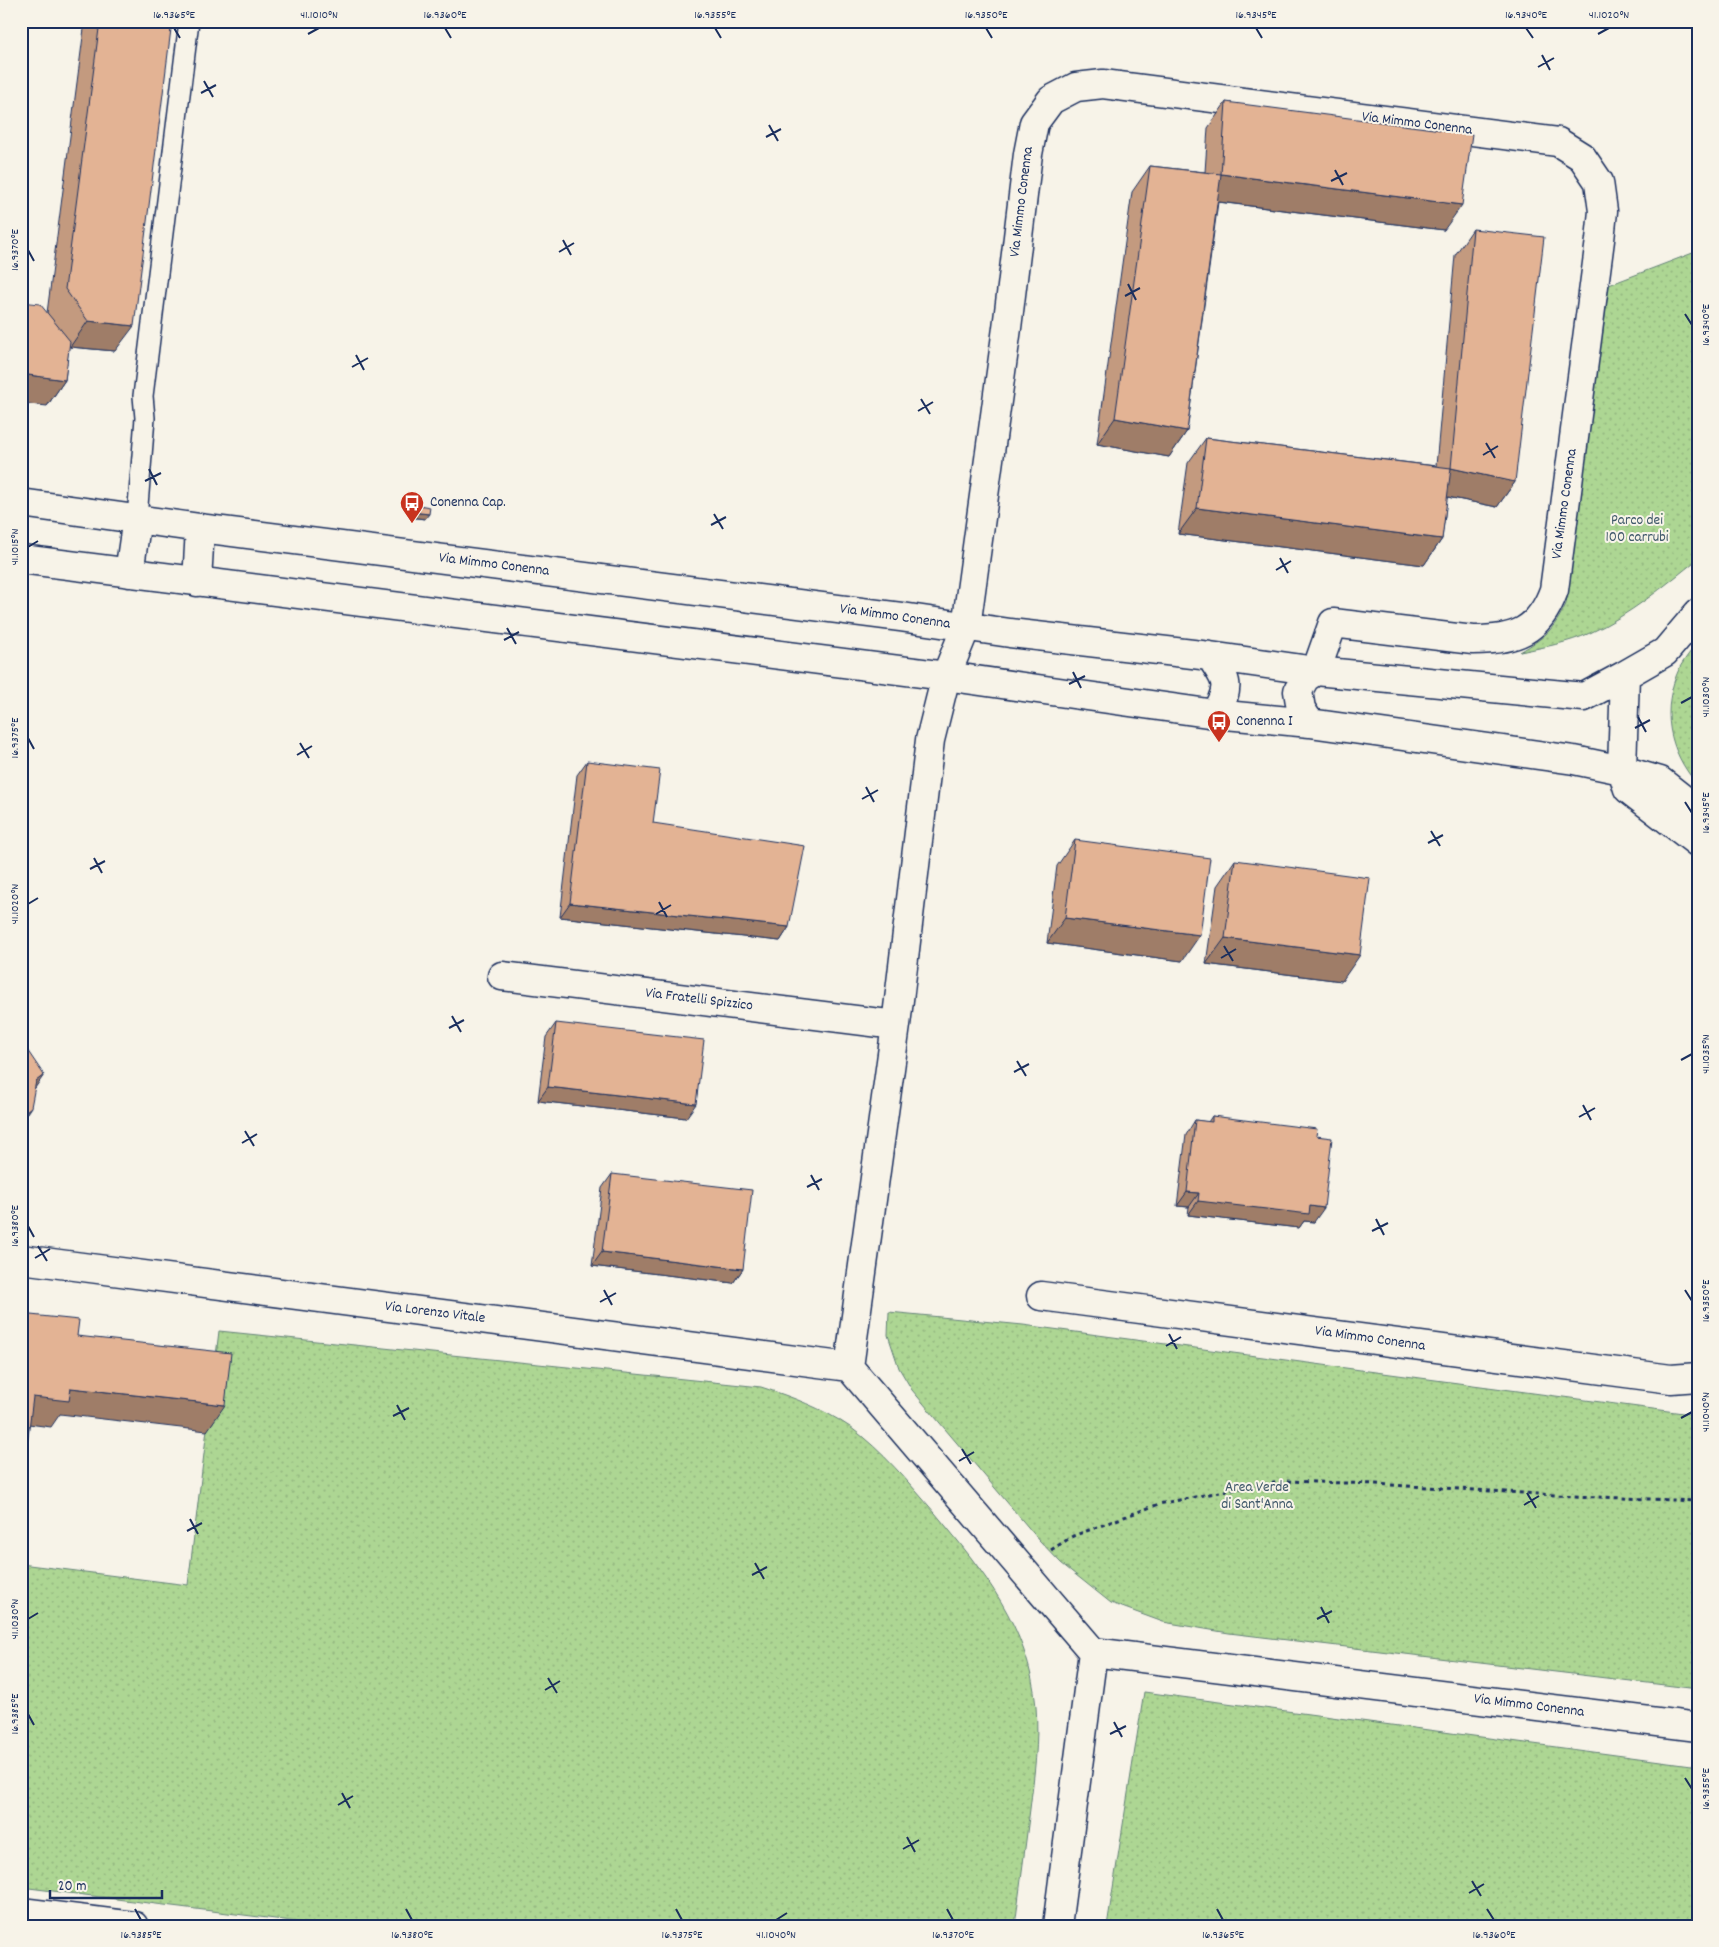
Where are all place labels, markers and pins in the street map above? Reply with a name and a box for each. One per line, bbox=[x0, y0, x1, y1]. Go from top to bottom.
bus stop icon: Conenna Cap. bbox=[399, 490, 425, 524]
place label: Conenna Cap. bbox=[430, 492, 506, 514]
bus stop icon: Conenna I bbox=[1206, 709, 1232, 743]
place label: Conenna I bbox=[1236, 711, 1293, 733]

